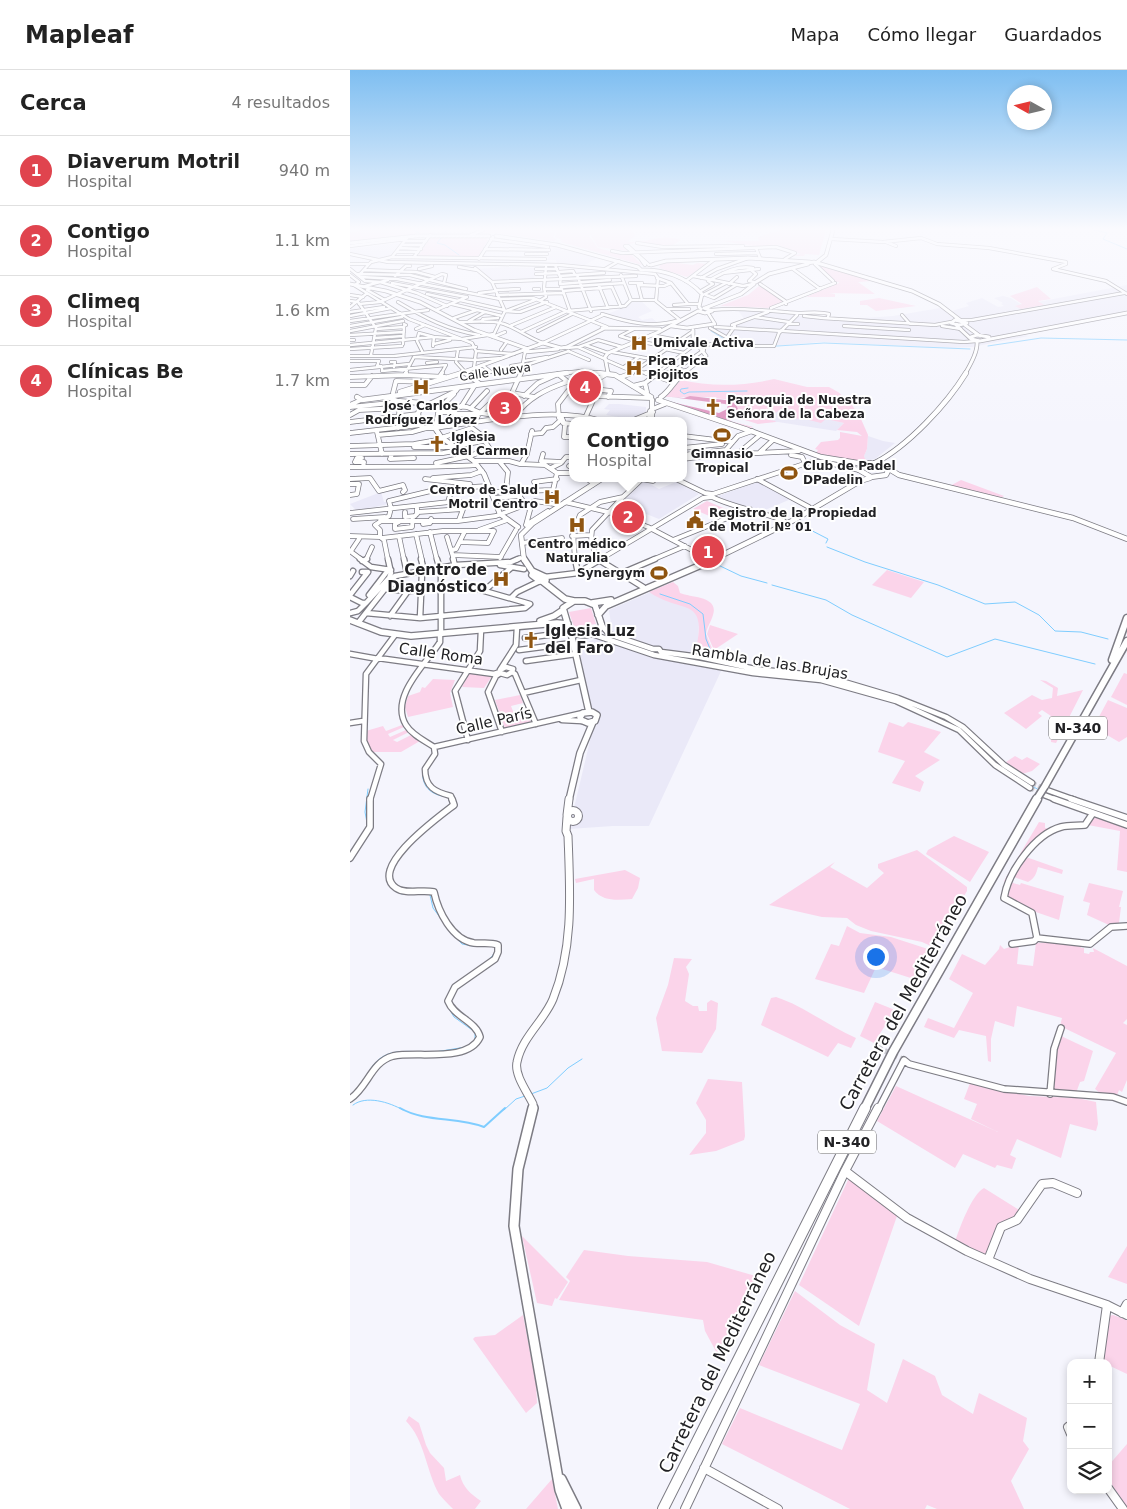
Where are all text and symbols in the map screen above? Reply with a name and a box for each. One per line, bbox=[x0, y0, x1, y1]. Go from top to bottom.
text: Mapleaf bbox=[25, 21, 133, 49]
text: Mapa bbox=[790, 24, 839, 45]
text: Cómo llegar bbox=[867, 24, 976, 45]
text: Guardados bbox=[1004, 24, 1102, 45]
north arrow bbox=[1007, 85, 1052, 130]
text: Cerca bbox=[20, 91, 87, 115]
text: 4 resultados bbox=[231, 93, 330, 112]
text: Diaverum Motril bbox=[67, 150, 240, 172]
text: 1 bbox=[30, 161, 42, 180]
text: 940 m bbox=[279, 161, 330, 180]
text: Hospital bbox=[67, 172, 132, 191]
text: Contigo bbox=[67, 220, 150, 242]
text: 2 bbox=[30, 231, 42, 250]
text: 1.1 km bbox=[275, 231, 330, 250]
text: Hospital bbox=[67, 242, 132, 261]
text: Climeq bbox=[67, 290, 140, 312]
text: 3 bbox=[30, 301, 42, 320]
text: 1.6 km bbox=[275, 301, 330, 320]
text: Hospital bbox=[67, 312, 132, 331]
hospital icon: Umivale Activa bbox=[629, 333, 649, 353]
place label: Umivale Activa bbox=[653, 336, 754, 350]
place label: Pica Pica Piojitos bbox=[648, 354, 708, 382]
hospital icon: Pica Pica Piojitos bbox=[624, 358, 644, 378]
text: Clínicas Be bbox=[67, 360, 183, 382]
street label: Calle Nueva bbox=[458, 360, 532, 384]
pin: 4 bbox=[569, 368, 601, 406]
text: 4 bbox=[30, 371, 42, 390]
text: 1.7 km bbox=[275, 371, 330, 390]
hospital icon: José Carlos Rodríguez López bbox=[411, 377, 431, 397]
text: Hospital bbox=[67, 382, 132, 401]
pin: 3 bbox=[489, 389, 521, 427]
place label: Parroquia de Nuestra Señora de la Cabeza bbox=[727, 393, 872, 421]
church icon: Parroquia de Nuestra Señora de la Cabeza bbox=[703, 397, 723, 417]
place label: José Carlos Rodríguez López bbox=[365, 399, 477, 427]
popup bbox=[569, 417, 687, 482]
sports icon: Gimnasio Tropical bbox=[712, 425, 732, 445]
text: Contigo bbox=[587, 429, 669, 451]
place label: Iglesia del Carmen bbox=[451, 430, 528, 458]
church icon: Iglesia del Carmen bbox=[427, 434, 447, 454]
place label: Gimnasio Tropical bbox=[691, 447, 753, 475]
text: Hospital bbox=[587, 451, 652, 470]
place label: Club de Padel DPadelin bbox=[803, 459, 896, 487]
sports icon: Club de Padel DPadelin bbox=[779, 463, 799, 483]
place label: Centro de Salud Motril Centro bbox=[430, 483, 538, 511]
hospital icon: Centro de Salud Motril Centro bbox=[542, 487, 562, 507]
pin: 2 bbox=[612, 498, 644, 536]
place label: Registro de la Propiedad de Motril Nº 01 bbox=[709, 506, 877, 534]
public building icon: Registro de la Propiedad de Motril Nº 01 bbox=[685, 510, 705, 530]
hospital icon: Centro médico Naturalia bbox=[567, 515, 587, 535]
pin: 1 bbox=[692, 533, 724, 571]
place label: Centro médico Naturalia bbox=[528, 537, 626, 565]
place label: Centro de Diagnóstico bbox=[387, 561, 487, 596]
sports icon: Synergym bbox=[649, 563, 669, 583]
place label: Synergym bbox=[577, 566, 645, 580]
hospital icon: Centro de Diagnóstico bbox=[491, 569, 511, 589]
place label: Iglesia Luz del Faro bbox=[545, 622, 635, 657]
church icon: Iglesia Luz del Faro bbox=[521, 630, 541, 650]
street label: Calle Roma bbox=[398, 639, 484, 669]
street label: Rambla de las Brujas bbox=[690, 641, 850, 683]
street label: Calle París bbox=[454, 703, 534, 739]
road number: N-340 bbox=[1049, 716, 1107, 740]
street label: Carretera del Mediterráneo bbox=[835, 890, 971, 1114]
your location bbox=[863, 944, 889, 970]
road number: N-340 bbox=[818, 1130, 876, 1154]
street label: Carretera del Mediterráneo bbox=[654, 1248, 780, 1476]
map controls bbox=[1067, 1359, 1112, 1494]
button: + bbox=[1067, 1359, 1112, 1404]
button: − bbox=[1067, 1404, 1112, 1449]
button: layers bbox=[1067, 1449, 1112, 1494]

